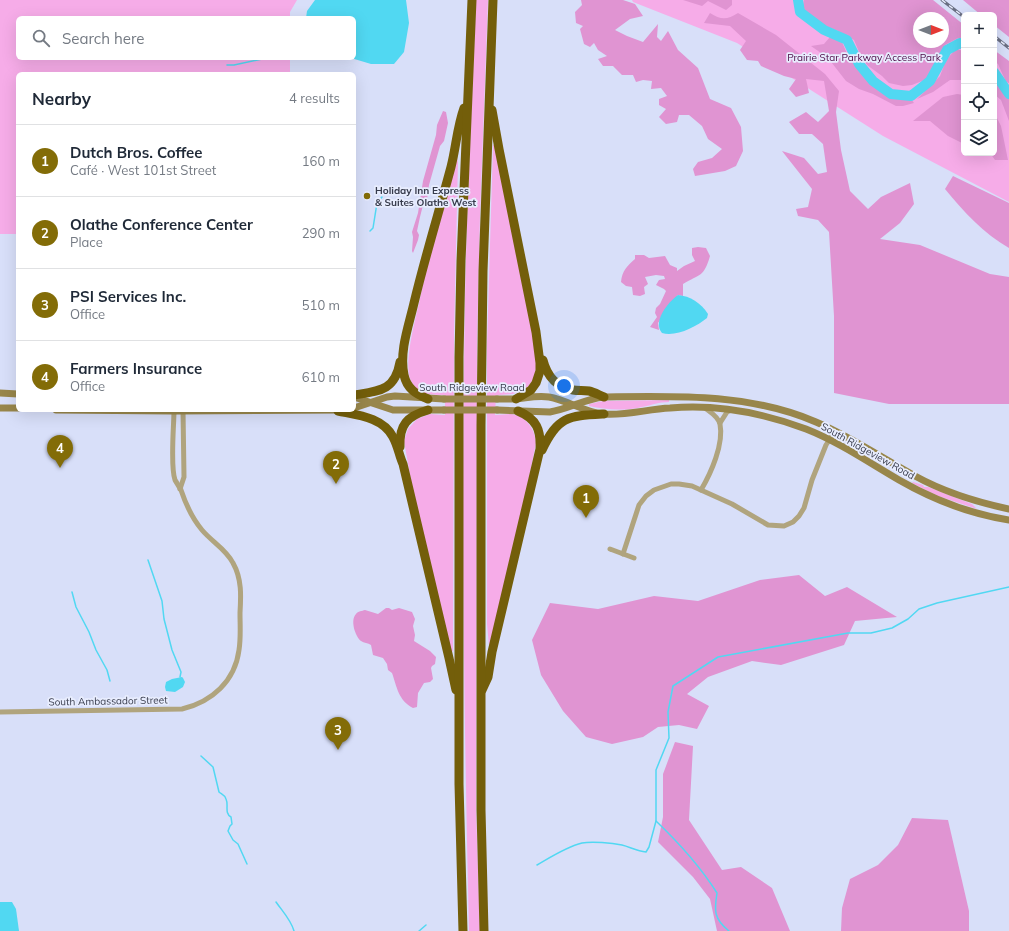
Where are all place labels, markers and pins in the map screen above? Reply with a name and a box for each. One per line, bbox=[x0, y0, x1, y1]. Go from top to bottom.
place label: Holiday Inn Express & Suites Olathe West bbox=[375, 184, 476, 209]
marker: Holiday Inn Express & Suites Olathe West bbox=[362, 191, 372, 201]
pin: 4 bbox=[47, 435, 73, 468]
pin: 2 bbox=[323, 451, 349, 484]
pin: 1 bbox=[573, 485, 599, 518]
pin: 3 bbox=[325, 717, 351, 750]

